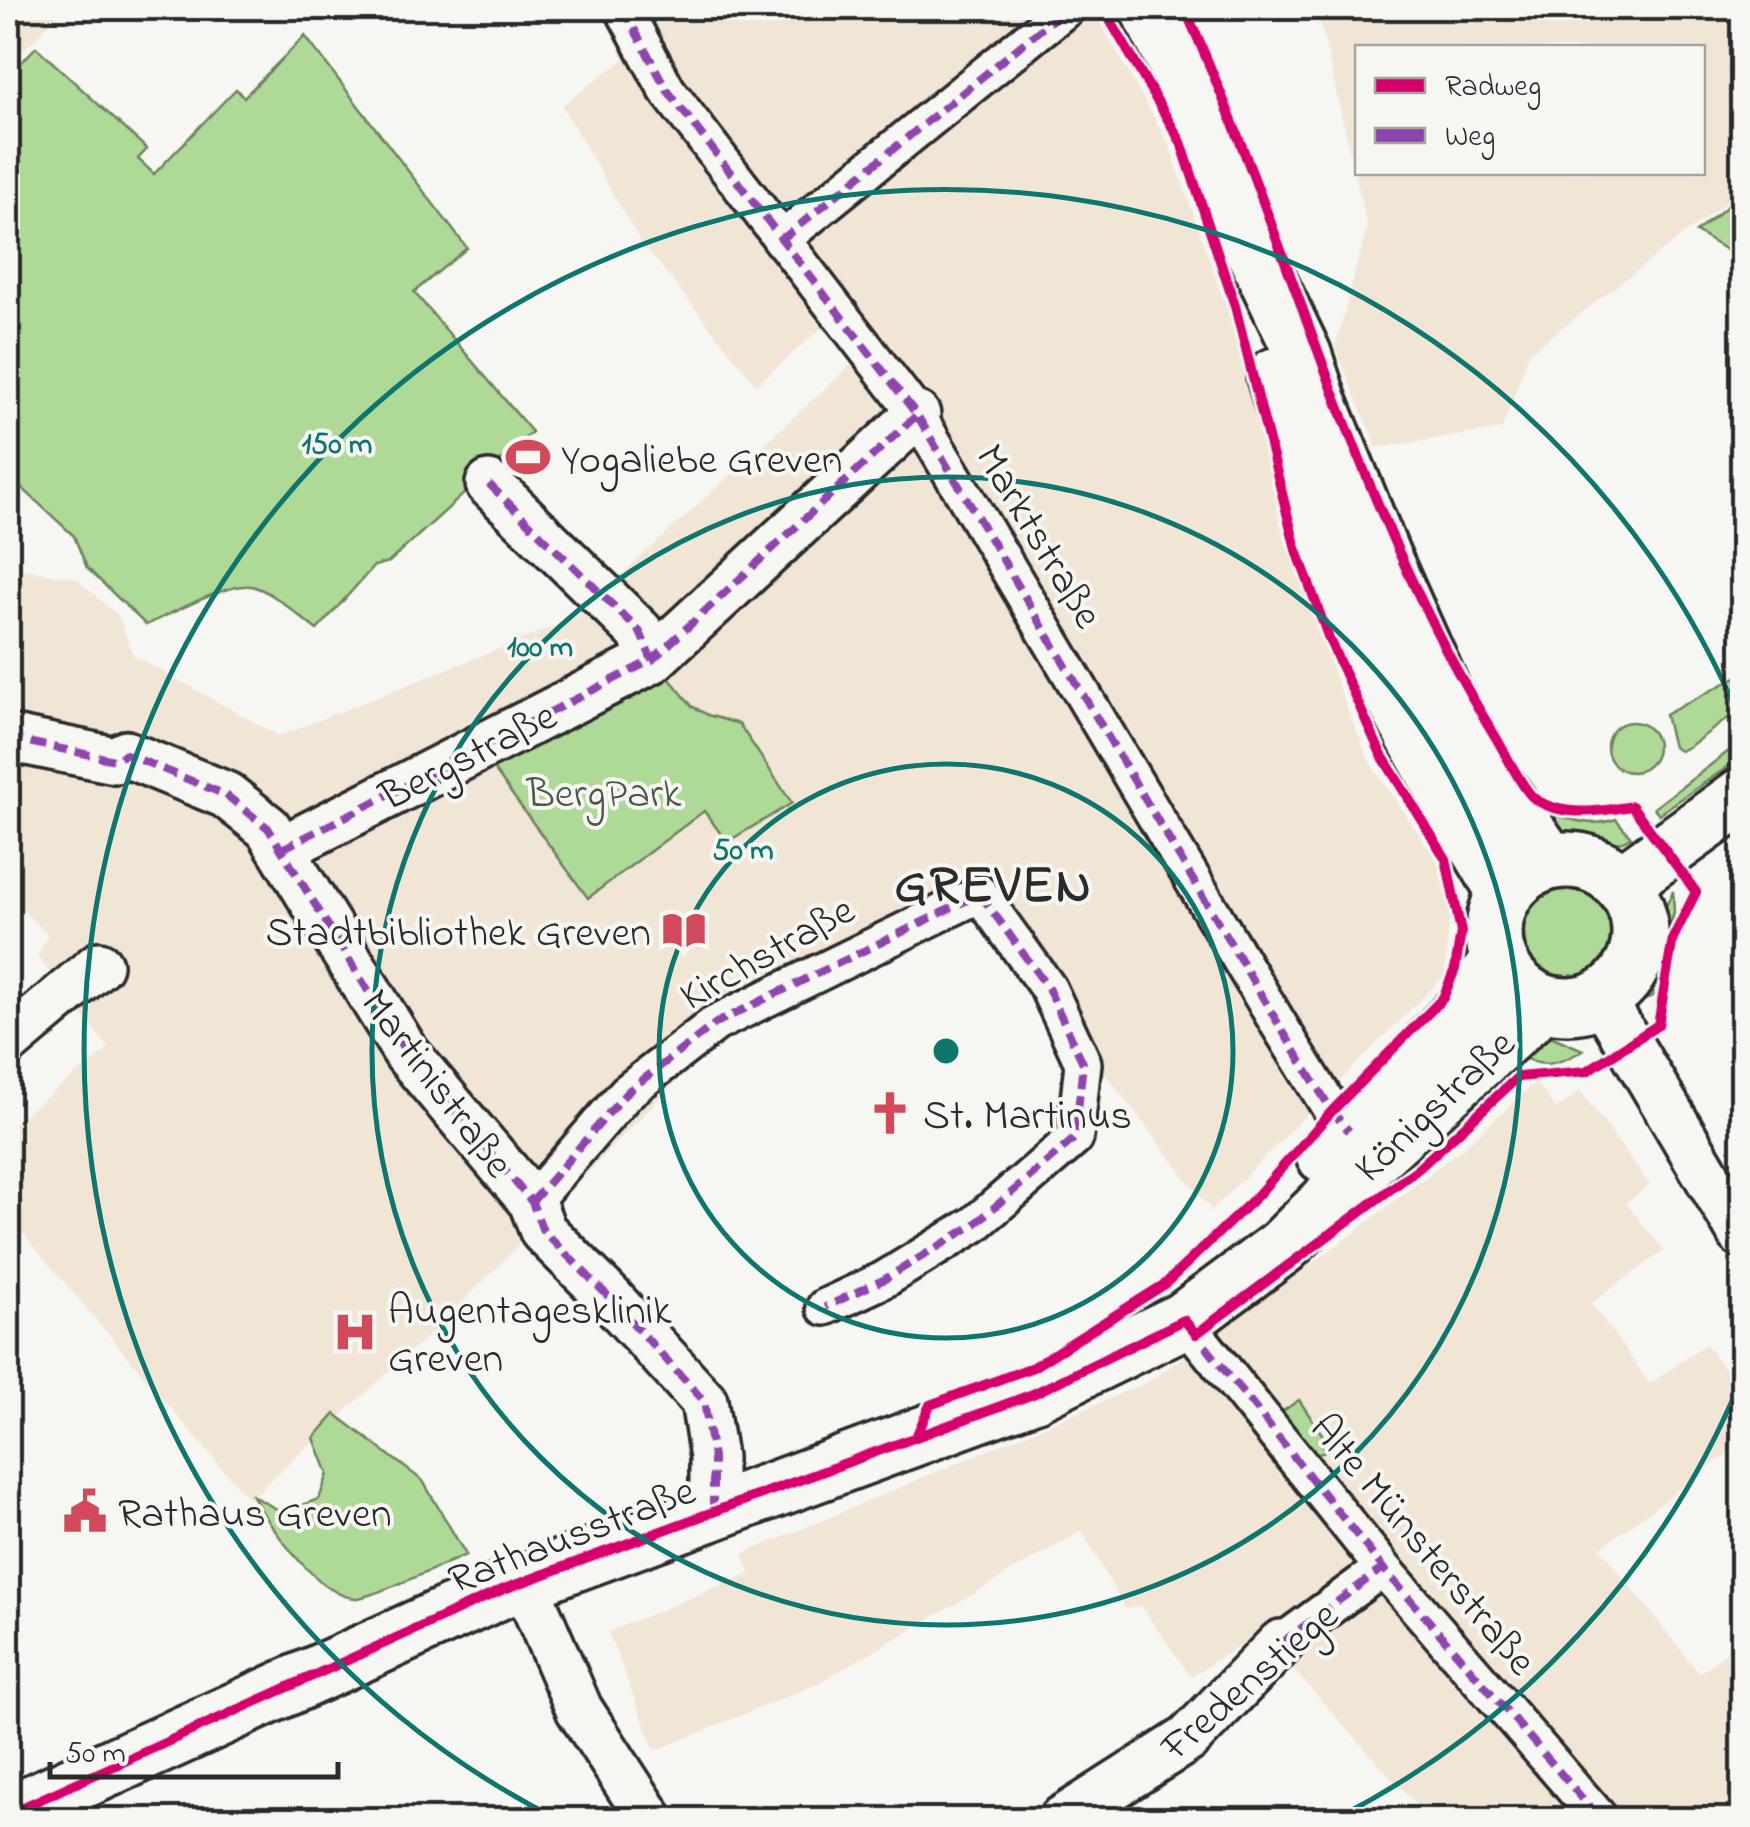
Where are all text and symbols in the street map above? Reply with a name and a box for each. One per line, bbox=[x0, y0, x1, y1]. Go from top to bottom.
legend bbox=[1355, 45, 1705, 175]
text: Radweg bbox=[1445, 66, 1541, 110]
text: Weg bbox=[1445, 116, 1495, 160]
text: 150 m bbox=[302, 424, 372, 468]
place label: Yogaliebe Greven bbox=[561, 431, 843, 492]
sports icon: Yogaliebe Greven bbox=[504, 433, 552, 481]
street label: Marktstraße bbox=[958, 433, 1116, 641]
text: 100 m bbox=[507, 627, 573, 671]
street label: Bergstraße bbox=[369, 687, 568, 829]
park label: BergPark bbox=[526, 765, 682, 826]
text: 50 m bbox=[713, 830, 773, 874]
district label: GREVEN bbox=[895, 851, 1093, 926]
street label: Kirchstraße bbox=[670, 882, 867, 1028]
place label: Stadtbibliothek Greven bbox=[265, 904, 651, 965]
library icon: Stadtbibliothek Greven bbox=[660, 906, 708, 954]
street label: Martinistraße bbox=[344, 977, 527, 1192]
street label: Königstraße bbox=[1342, 1016, 1531, 1198]
centre of rings bbox=[928, 1033, 964, 1069]
place label: St. Martinus bbox=[923, 1087, 1132, 1148]
church icon: St. Martinus bbox=[866, 1089, 914, 1137]
place label: Augentagesklinik Greven bbox=[388, 1282, 672, 1391]
hospital icon: Augentagesklinik Greven bbox=[331, 1308, 379, 1356]
street label: Alte Münsterstraße bbox=[1293, 1402, 1550, 1690]
street label: Rathausstraße bbox=[440, 1462, 705, 1612]
place label: Rathaus Greven bbox=[118, 1485, 392, 1546]
public building icon: Rathaus Greven bbox=[61, 1487, 109, 1535]
street label: Fredenstiege bbox=[1148, 1588, 1354, 1778]
scale bar bbox=[50, 1717, 338, 1779]
text: 50 m bbox=[65, 1733, 126, 1777]

